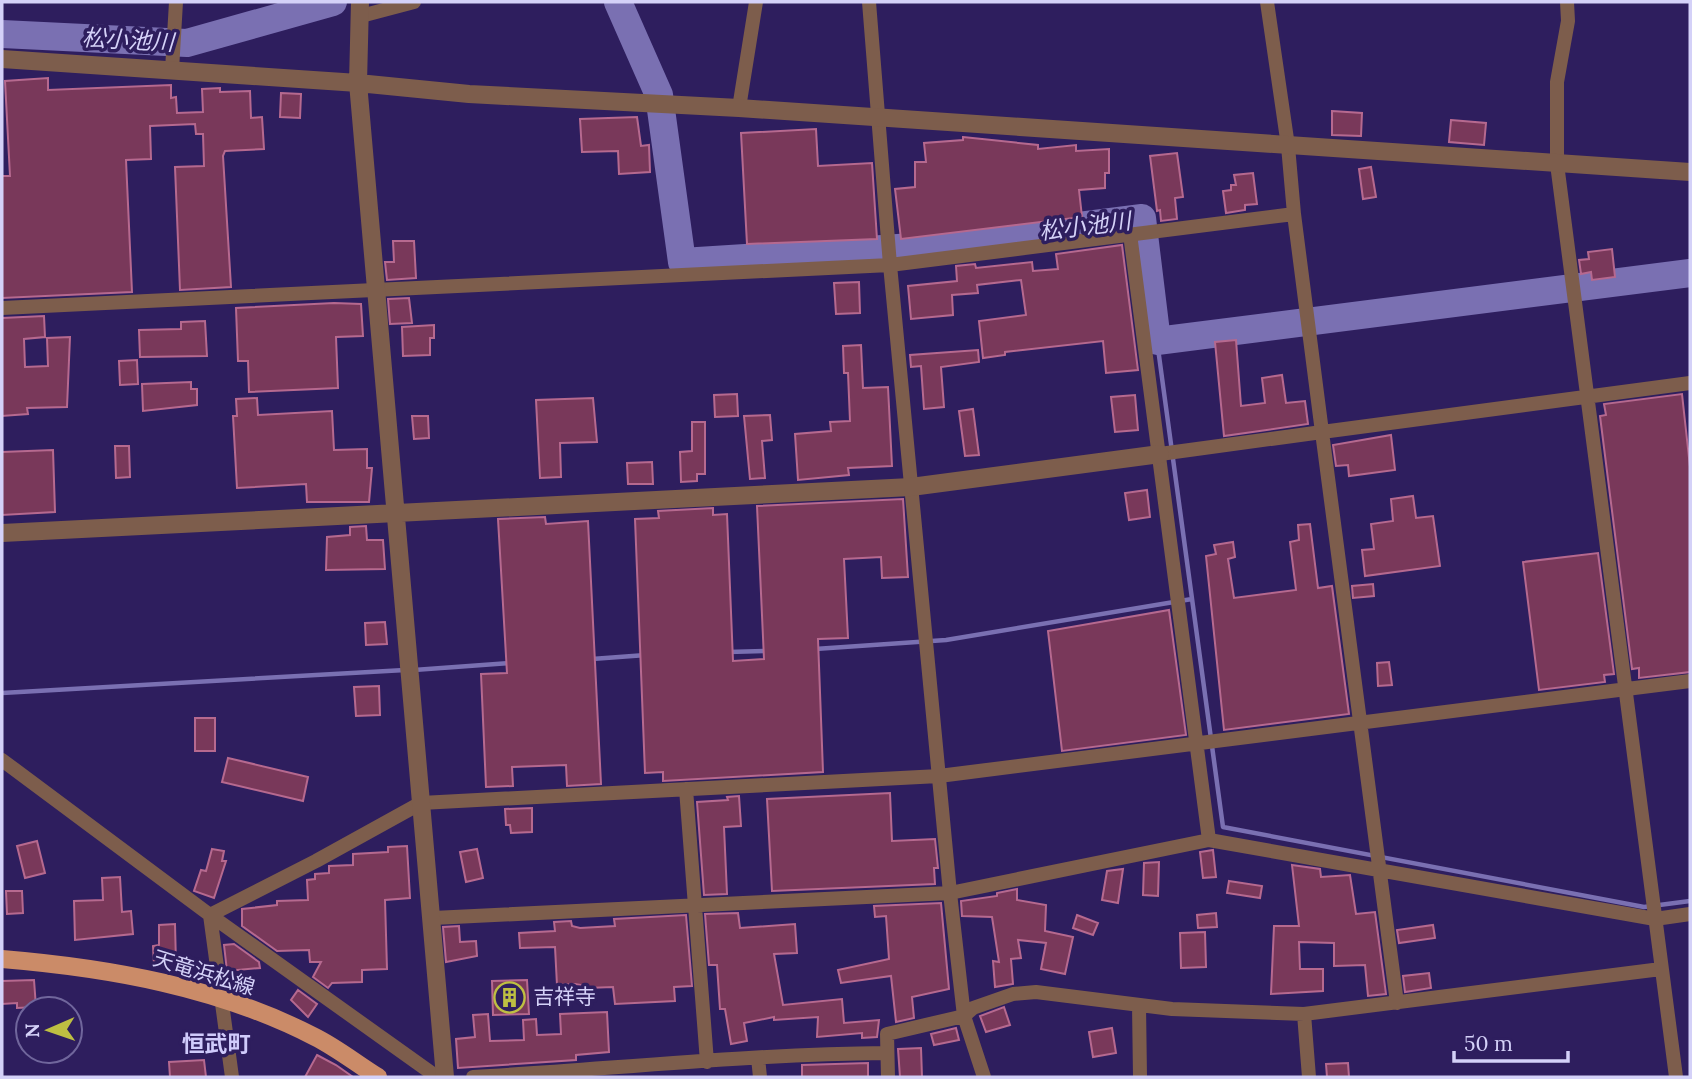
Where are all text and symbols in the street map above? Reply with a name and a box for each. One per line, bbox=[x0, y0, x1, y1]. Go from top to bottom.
water label: 松小池川 bbox=[81, 23, 178, 57]
water label: 松小池川 bbox=[1038, 205, 1135, 246]
street label: 天竜浜松線 bbox=[150, 944, 258, 1001]
building icon: 吉祥寺 bbox=[493, 980, 527, 1014]
place label: 吉祥寺 bbox=[533, 983, 596, 1010]
north arrow bbox=[14, 995, 84, 1065]
scale bar bbox=[1454, 1020, 1568, 1064]
text: N bbox=[20, 1023, 44, 1038]
district label: 恒武町 bbox=[182, 1029, 251, 1058]
text: 50 m bbox=[1464, 1030, 1513, 1057]

